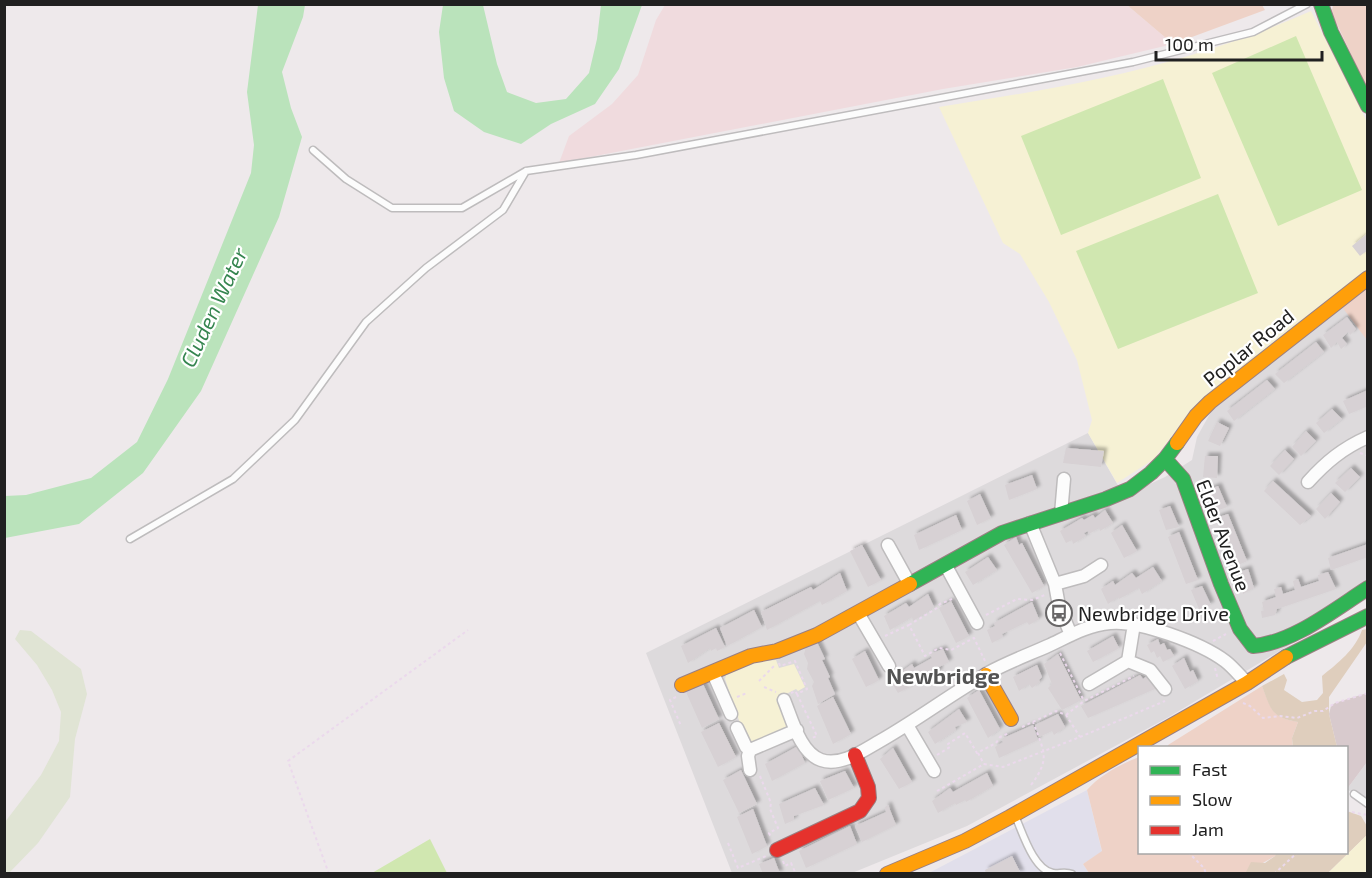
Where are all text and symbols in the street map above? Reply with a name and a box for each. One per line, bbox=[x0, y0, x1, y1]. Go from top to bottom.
scale bar bbox=[1156, 24, 1322, 62]
text: 100 m bbox=[1165, 33, 1214, 55]
water label: Cluden Water bbox=[174, 243, 252, 371]
street label: Poplar Road bbox=[1198, 303, 1298, 391]
street label: Elder Avenue bbox=[1192, 476, 1256, 594]
bus stop icon: Newbridge Drive bbox=[1044, 598, 1074, 628]
place label: Newbridge Drive bbox=[1078, 601, 1229, 625]
district label: Newbridge bbox=[886, 662, 1000, 688]
legend bbox=[1138, 746, 1348, 854]
text: Fast bbox=[1192, 758, 1227, 780]
text: Slow bbox=[1192, 788, 1233, 810]
text: Jam bbox=[1192, 818, 1224, 840]

